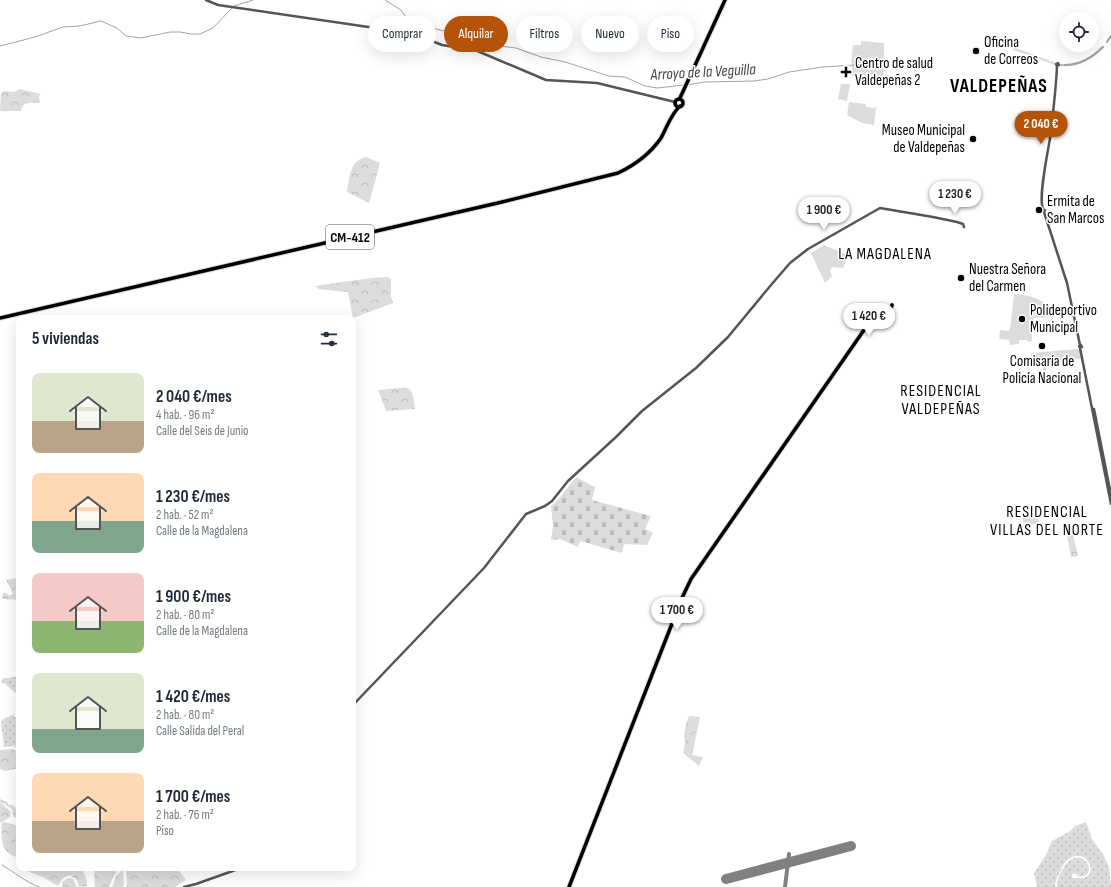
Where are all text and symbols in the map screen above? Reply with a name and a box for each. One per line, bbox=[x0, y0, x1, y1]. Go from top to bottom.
map controls bbox=[1059, 12, 1099, 52]
button: locate bbox=[1059, 12, 1099, 52]
chip: Comprar bbox=[368, 16, 436, 52]
chip: Alquilar bbox=[444, 16, 508, 52]
chip: Filtros bbox=[516, 16, 573, 52]
chip: Nuevo bbox=[581, 16, 639, 52]
chip: Piso bbox=[647, 16, 694, 52]
place label: Oficina de Correos bbox=[984, 33, 1038, 69]
marker: Oficina de Correos bbox=[971, 46, 981, 56]
place label: Centro de salud Valdepeñas 2 bbox=[855, 54, 933, 90]
water label: Arroyo de la Veguilla bbox=[649, 60, 757, 85]
marker: Centro de salud Valdepeñas 2 bbox=[840, 66, 852, 78]
district label: VALDEPEÑAS bbox=[950, 75, 1048, 98]
pin: 2 040 € bbox=[1004, 111, 1078, 145]
text: 2 040 € bbox=[1024, 116, 1058, 132]
place label: Museo Municipal de Valdepeñas bbox=[882, 121, 965, 157]
marker: Museo Municipal de Valdepeñas bbox=[968, 134, 978, 144]
pin: 1 230 € bbox=[918, 181, 992, 215]
text: 1 230 € bbox=[938, 186, 972, 202]
place label: Ermita de San Marcos bbox=[1047, 192, 1104, 228]
pin: 1 900 € bbox=[787, 197, 861, 231]
text: 1 900 € bbox=[807, 202, 841, 218]
marker: Ermita de San Marcos bbox=[1034, 205, 1044, 215]
road number: CM-412 bbox=[326, 225, 374, 249]
district label: LA MAGDALENA bbox=[838, 245, 932, 264]
place label: Nuestra Señora del Carmen bbox=[969, 260, 1046, 296]
marker: Nuestra Señora del Carmen bbox=[956, 273, 966, 283]
place label: Polideportivo Municipal bbox=[1030, 301, 1097, 337]
pin: 1 420 € bbox=[832, 303, 906, 337]
text: 1 420 € bbox=[852, 308, 886, 324]
marker: Polideportivo Municipal bbox=[1017, 314, 1027, 324]
icon: filters bbox=[318, 328, 340, 350]
text: 5 viviendas bbox=[32, 329, 99, 349]
marker: Comisaría de Policía Nacional bbox=[1037, 341, 1047, 351]
place label: Comisaría de Policía Nacional bbox=[1003, 352, 1081, 388]
district label: RESIDENCIAL VALDEPEÑAS bbox=[900, 382, 982, 419]
text: 2 040 €/mes bbox=[156, 387, 232, 407]
icon: home bbox=[64, 389, 112, 437]
text: 4 hab. · 96 m² bbox=[156, 407, 214, 423]
text: Calle del Seis de Junio bbox=[156, 423, 248, 439]
text: 1 230 €/mes bbox=[156, 487, 230, 507]
icon: home bbox=[64, 489, 112, 537]
district label: RESIDENCIAL VILLAS DEL NORTE bbox=[990, 503, 1104, 540]
text: 2 hab. · 52 m² bbox=[156, 507, 213, 523]
text: Calle de la Magdalena bbox=[156, 523, 248, 539]
text: 1 900 €/mes bbox=[156, 587, 231, 607]
icon: home bbox=[64, 589, 112, 637]
pin: 1 700 € bbox=[640, 597, 714, 631]
text: 1 700 € bbox=[660, 602, 694, 618]
text: 2 hab. · 80 m² bbox=[156, 607, 214, 623]
text: Calle de la Magdalena bbox=[156, 623, 248, 639]
text: 1 420 €/mes bbox=[156, 687, 230, 707]
icon: home bbox=[64, 689, 112, 737]
text: 2 hab. · 80 m² bbox=[156, 707, 214, 723]
text: Calle Salida del Peral bbox=[156, 723, 244, 739]
text: 1 700 €/mes bbox=[156, 787, 230, 807]
icon: home bbox=[64, 789, 112, 837]
text: 2 hab. · 76 m² bbox=[156, 807, 214, 823]
text: Piso bbox=[156, 823, 174, 839]

